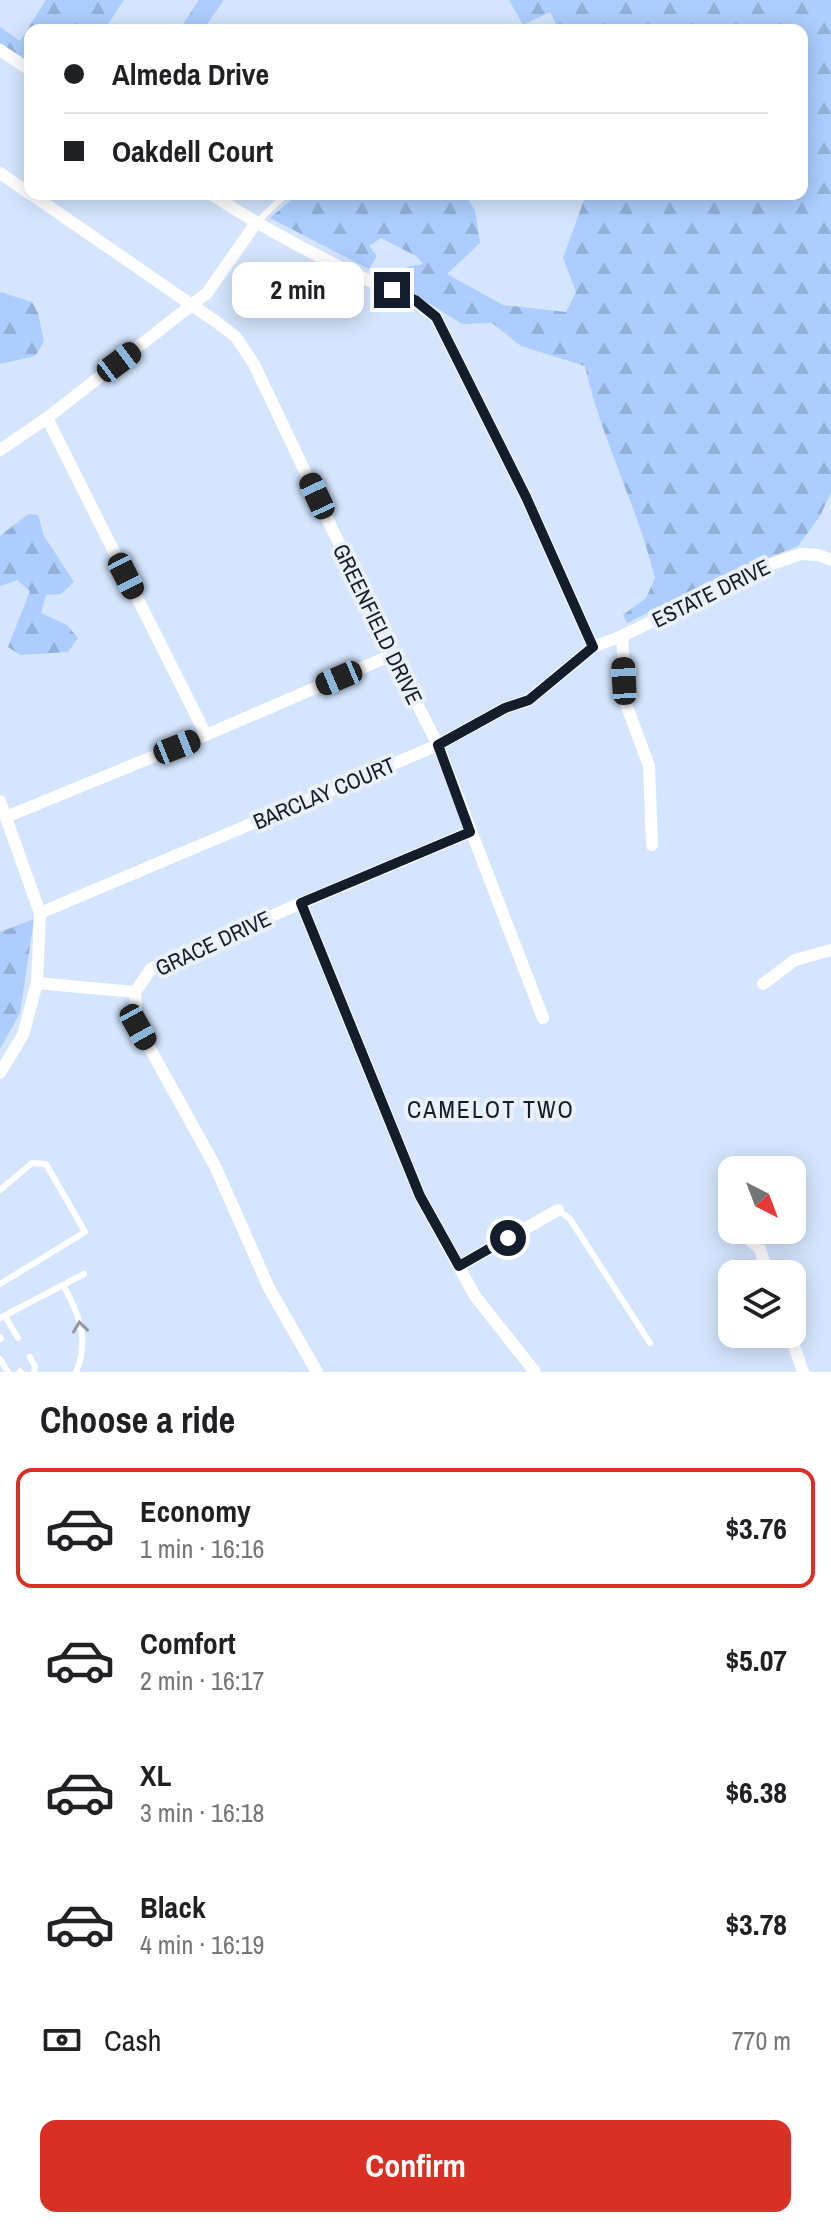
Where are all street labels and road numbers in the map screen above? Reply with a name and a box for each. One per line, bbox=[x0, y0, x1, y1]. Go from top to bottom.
street label: GREENFIELD DRIVE bbox=[326, 539, 430, 709]
street label: ESTATE DRIVE bbox=[647, 552, 775, 634]
street label: BARCLAY COURT bbox=[248, 750, 400, 836]
street label: GRACE DRIVE bbox=[150, 903, 276, 983]

